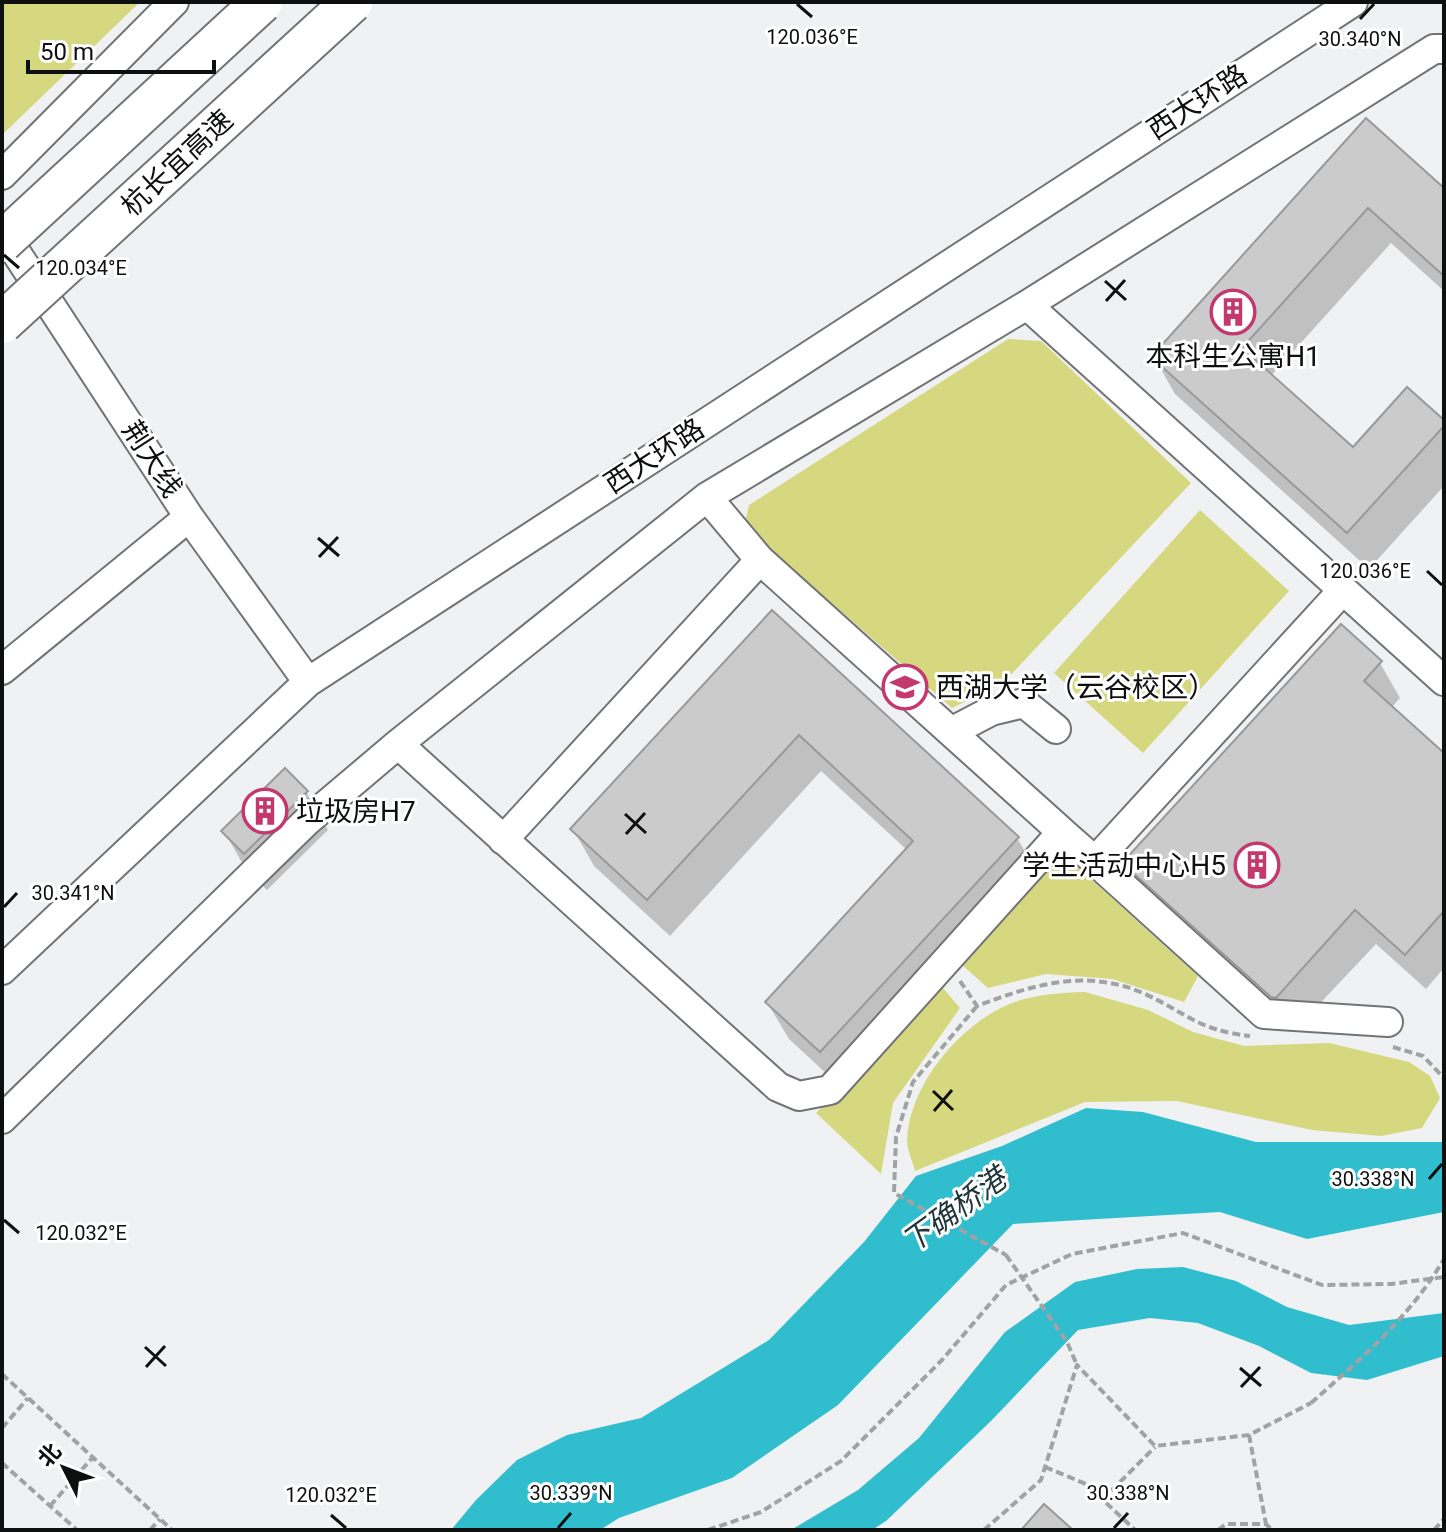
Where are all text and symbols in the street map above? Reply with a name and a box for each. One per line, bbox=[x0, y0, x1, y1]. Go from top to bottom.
scale bar bbox=[28, 24, 214, 74]
text: 120.036°E bbox=[766, 25, 858, 49]
text: 30.340°N bbox=[1318, 27, 1402, 51]
text: 50 m bbox=[40, 38, 94, 66]
street label: 西大环路 bbox=[1141, 58, 1253, 146]
street label: 杭长宜高速 bbox=[115, 103, 239, 223]
text: 120.034°E bbox=[35, 256, 127, 280]
building icon: 本科生公寓H1 bbox=[1209, 288, 1257, 336]
place label: 本科生公寓H1 bbox=[1145, 340, 1321, 373]
street label: 西大环路 bbox=[598, 412, 710, 500]
street label: 荆大线 bbox=[115, 415, 189, 503]
text: 120.036°E bbox=[1319, 559, 1411, 583]
school or university icon: 西湖大学（云谷校区） bbox=[881, 663, 929, 711]
place label: 西湖大学（云谷校区） bbox=[936, 671, 1216, 704]
building icon: 垃圾房H7 bbox=[241, 787, 289, 835]
place label: 垃圾房H7 bbox=[296, 795, 416, 828]
building icon: 学生活动中心H5 bbox=[1233, 841, 1281, 889]
place label: 学生活动中心H5 bbox=[1022, 849, 1226, 882]
text: 30.341°N bbox=[31, 881, 115, 905]
water label: 下确桥港 bbox=[895, 1158, 1016, 1259]
text: 30.338°N bbox=[1331, 1167, 1415, 1191]
text: 120.032°E bbox=[35, 1221, 127, 1245]
north arrow bbox=[24, 1428, 104, 1508]
text: 北 bbox=[33, 1438, 66, 1471]
text: 30.339°N bbox=[529, 1481, 613, 1505]
text: 30.338°N bbox=[1086, 1481, 1170, 1505]
text: 120.032°E bbox=[285, 1483, 377, 1507]

